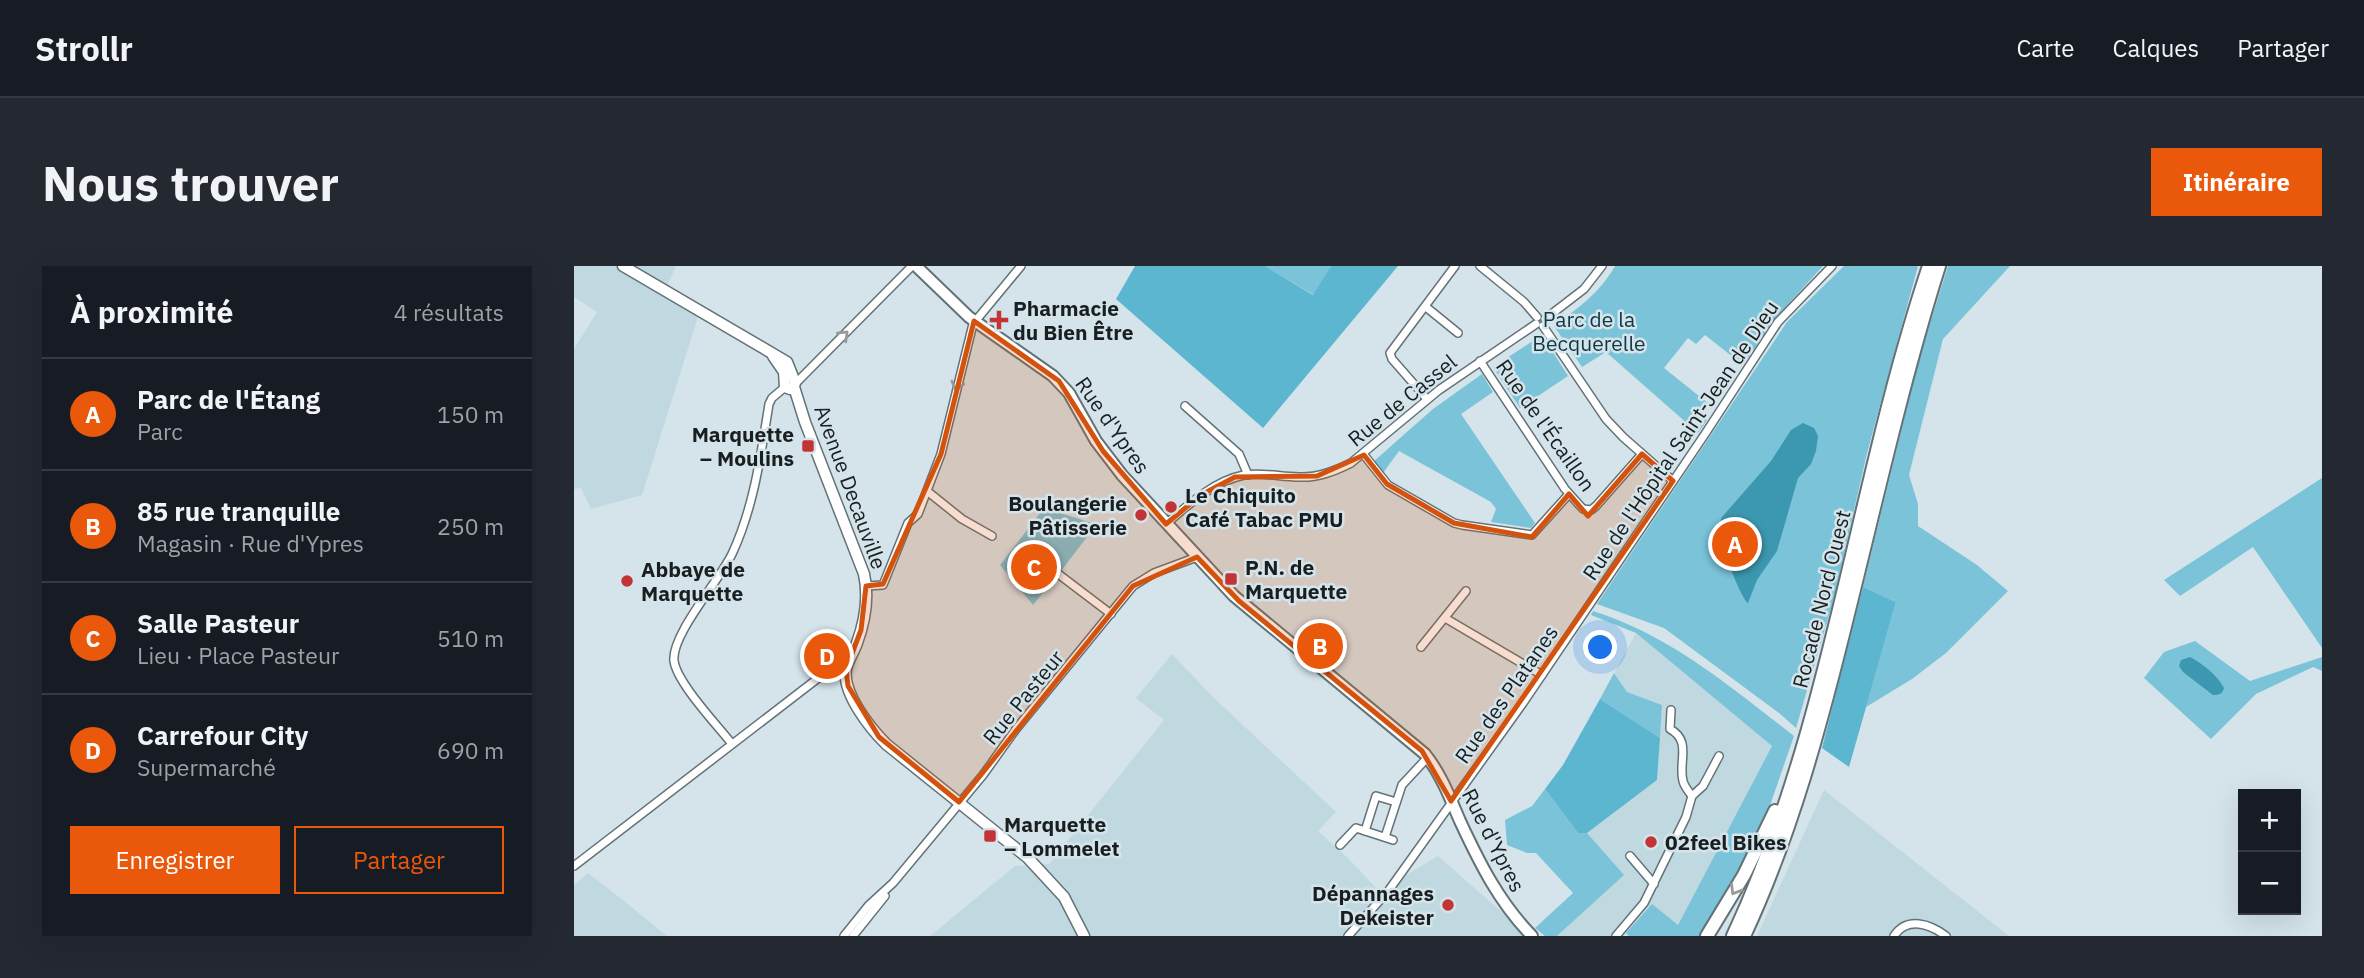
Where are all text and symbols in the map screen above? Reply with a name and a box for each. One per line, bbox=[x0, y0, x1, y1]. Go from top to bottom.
text: Strollr bbox=[35, 27, 133, 70]
text: Carte bbox=[2016, 32, 2075, 64]
text: Calques bbox=[2113, 32, 2199, 64]
text: Partager bbox=[2237, 32, 2329, 64]
button: Itinéraire bbox=[2151, 148, 2322, 216]
text: Nous trouver bbox=[42, 151, 339, 214]
text: À proximité bbox=[70, 292, 233, 331]
place label: Pharmacie du Bien Être bbox=[1013, 294, 1134, 346]
street label: Rue de l'Hôpital Saint-Jean de Dieu bbox=[1576, 295, 1784, 585]
text: 4 résultats bbox=[394, 297, 504, 327]
park label: Parc de la Becquerelle bbox=[1532, 305, 1646, 357]
marker: Pharmacie du Bien Être bbox=[991, 312, 1007, 328]
one-way arrow bbox=[836, 331, 849, 344]
street label: Rue de Cassel bbox=[1342, 347, 1462, 453]
street label: Rue de l'Écaillon bbox=[1490, 353, 1602, 497]
street label: Rue d'Ypres bbox=[1069, 371, 1157, 479]
one-way arrow bbox=[951, 380, 965, 392]
text: Parc de l'Étang bbox=[137, 382, 320, 416]
text: A bbox=[85, 399, 101, 429]
text: 150 m bbox=[437, 399, 504, 429]
street label: Avenue Decauville bbox=[808, 401, 894, 573]
text: Parc bbox=[137, 416, 183, 446]
place label: Marquette – Moulins bbox=[692, 420, 794, 472]
marker: Marquette – Moulins bbox=[800, 438, 816, 454]
place label: Le Chiquito Café Tabac PMU bbox=[1185, 481, 1344, 533]
place label: Boulangerie Pâtisserie bbox=[1008, 489, 1127, 541]
text: 85 rue tranquille bbox=[137, 494, 340, 528]
marker: Le Chiquito Café Tabac PMU bbox=[1163, 499, 1179, 515]
marker: Boulangerie Pâtisserie bbox=[1133, 507, 1149, 523]
street label: Rocade Nord Ouest bbox=[1785, 507, 1857, 691]
text: B bbox=[85, 511, 101, 541]
text: 250 m bbox=[437, 511, 504, 541]
pin: A bbox=[1712, 518, 1758, 570]
text: Magasin · Rue d'Ypres bbox=[137, 528, 364, 558]
pin: C bbox=[1011, 541, 1057, 593]
place label: P.N. de Marquette bbox=[1245, 553, 1348, 605]
place label: Abbaye de Marquette bbox=[641, 555, 745, 607]
marker: P.N. de Marquette bbox=[1223, 571, 1239, 587]
marker: Abbaye de Marquette bbox=[619, 573, 635, 589]
text: Salle Pasteur bbox=[137, 606, 299, 640]
street label: Rue des Platanes bbox=[1448, 619, 1564, 769]
pin: B bbox=[1297, 620, 1343, 672]
text: C bbox=[86, 623, 100, 653]
text: 510 m bbox=[437, 623, 504, 653]
pin: D bbox=[804, 630, 850, 682]
your location bbox=[1583, 630, 1617, 664]
text: Lieu · Place Pasteur bbox=[137, 640, 339, 670]
street label: Rue Pasteur bbox=[976, 644, 1070, 750]
text: Carrefour City bbox=[137, 718, 309, 752]
text: D bbox=[85, 735, 101, 765]
text: 690 m bbox=[437, 735, 504, 765]
text: Supermarché bbox=[137, 752, 276, 782]
street label: Rue d'Ypres bbox=[1456, 784, 1532, 896]
map controls bbox=[2238, 789, 2301, 915]
button: + bbox=[2238, 789, 2301, 852]
place label: Marquette – Lommelet bbox=[1004, 810, 1120, 862]
button: Enregistrer bbox=[70, 826, 280, 894]
button: Partager bbox=[294, 826, 504, 894]
marker: Marquette – Lommelet bbox=[982, 828, 998, 844]
place label: 02feel Bikes bbox=[1665, 828, 1787, 856]
marker: 02feel Bikes bbox=[1643, 834, 1659, 850]
button: − bbox=[2238, 852, 2301, 915]
place label: Dépannages Dekeister bbox=[1312, 879, 1435, 931]
one-way arrow bbox=[1730, 883, 1743, 896]
marker: Dépannages Dekeister bbox=[1440, 897, 1456, 913]

